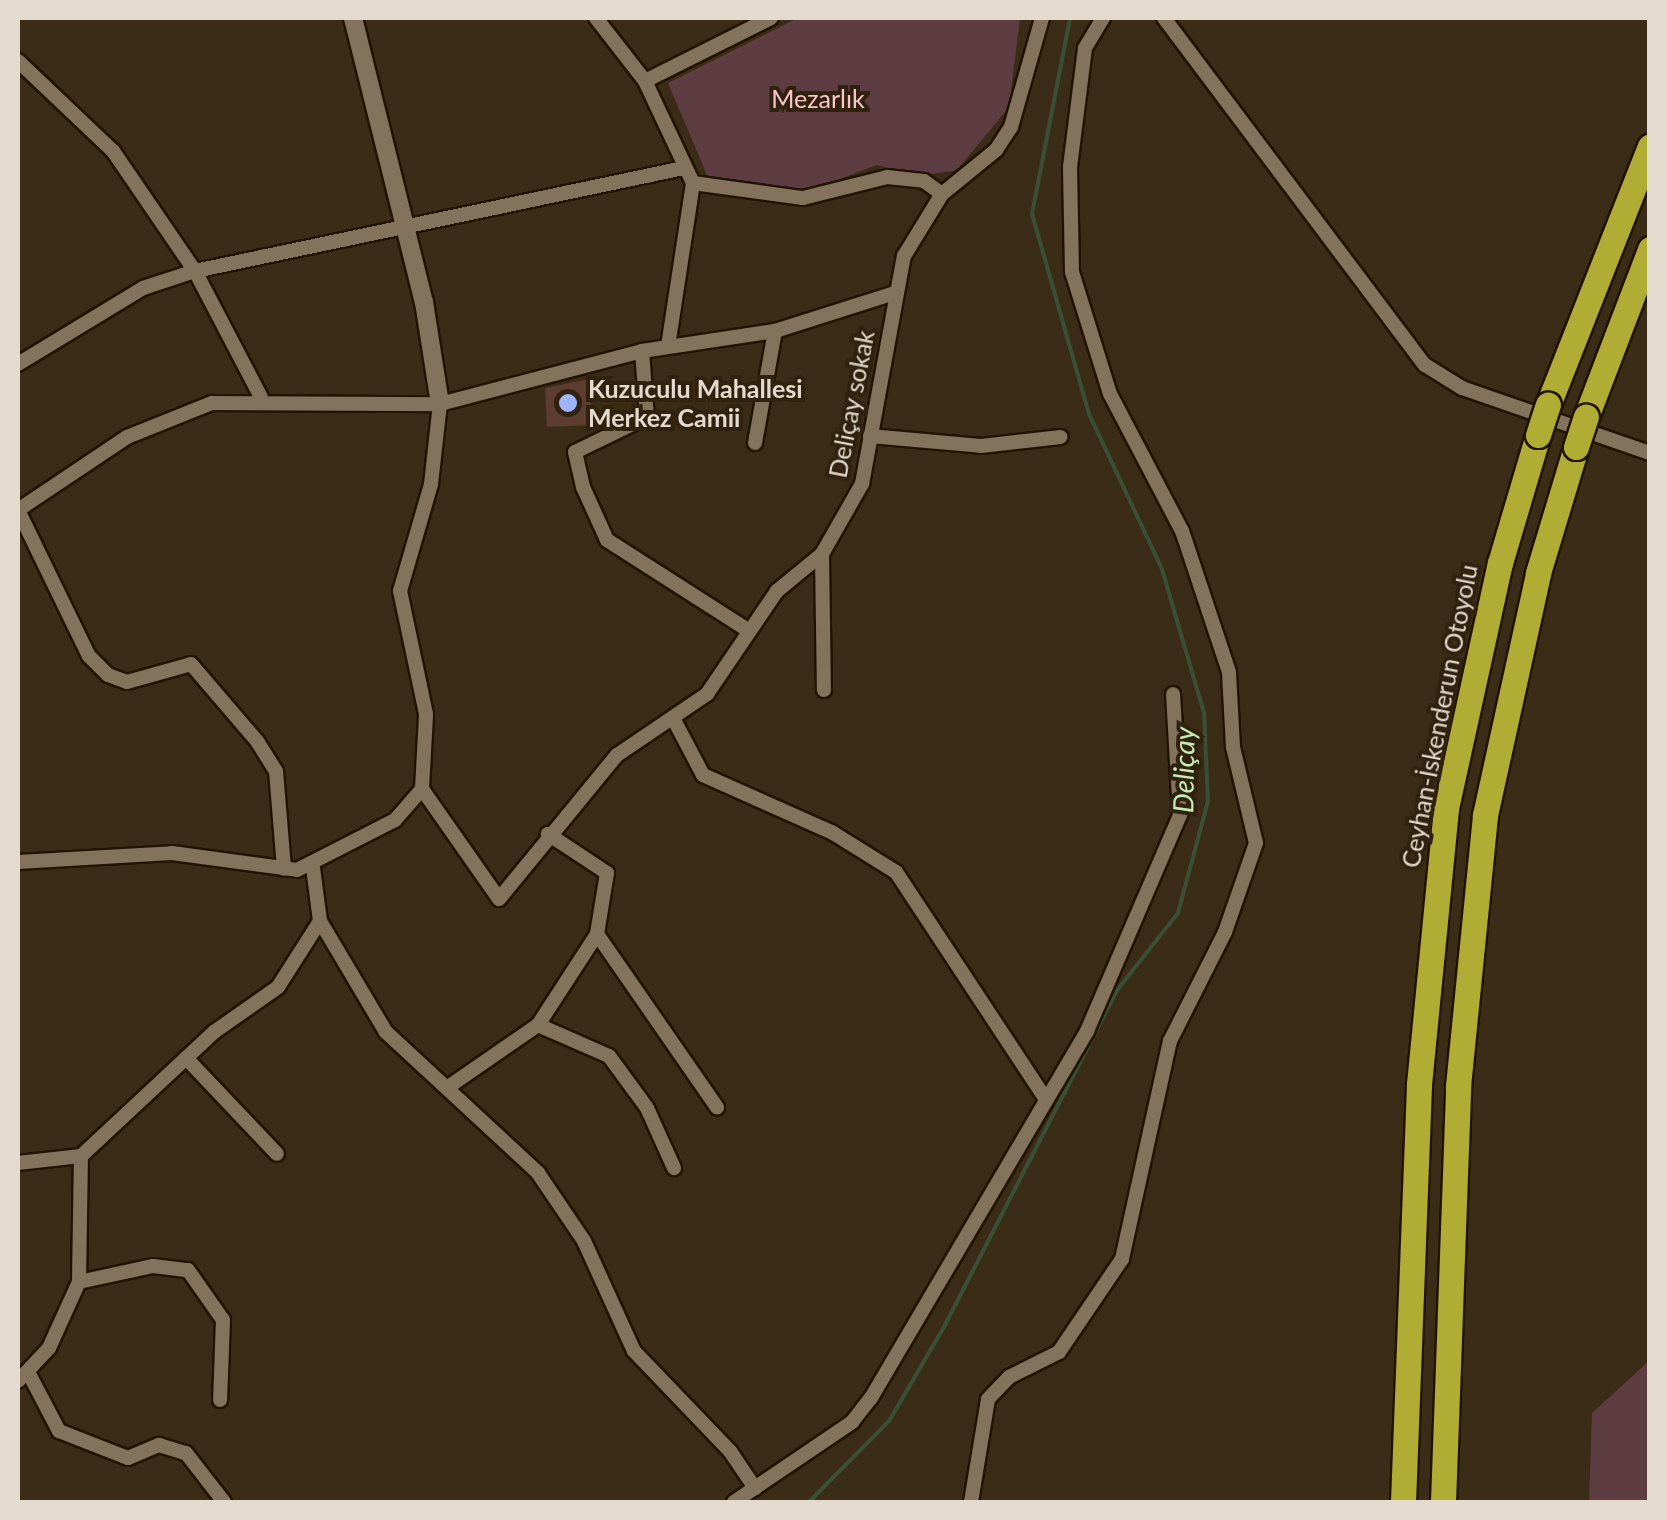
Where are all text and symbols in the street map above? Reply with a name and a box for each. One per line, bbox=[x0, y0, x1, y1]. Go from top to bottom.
park label: Mezarlık bbox=[771, 83, 865, 113]
street label: Deliçay sokak bbox=[822, 327, 880, 481]
place label: Kuzuculu Mahallesi Merkez Camii bbox=[588, 374, 803, 433]
marker: Kuzuculu Mahallesi Merkez Camii bbox=[557, 392, 579, 414]
street label: Ceyhan-İskenderun Otoyolu bbox=[1395, 562, 1483, 870]
water label: Deliçay bbox=[1165, 727, 1201, 813]

